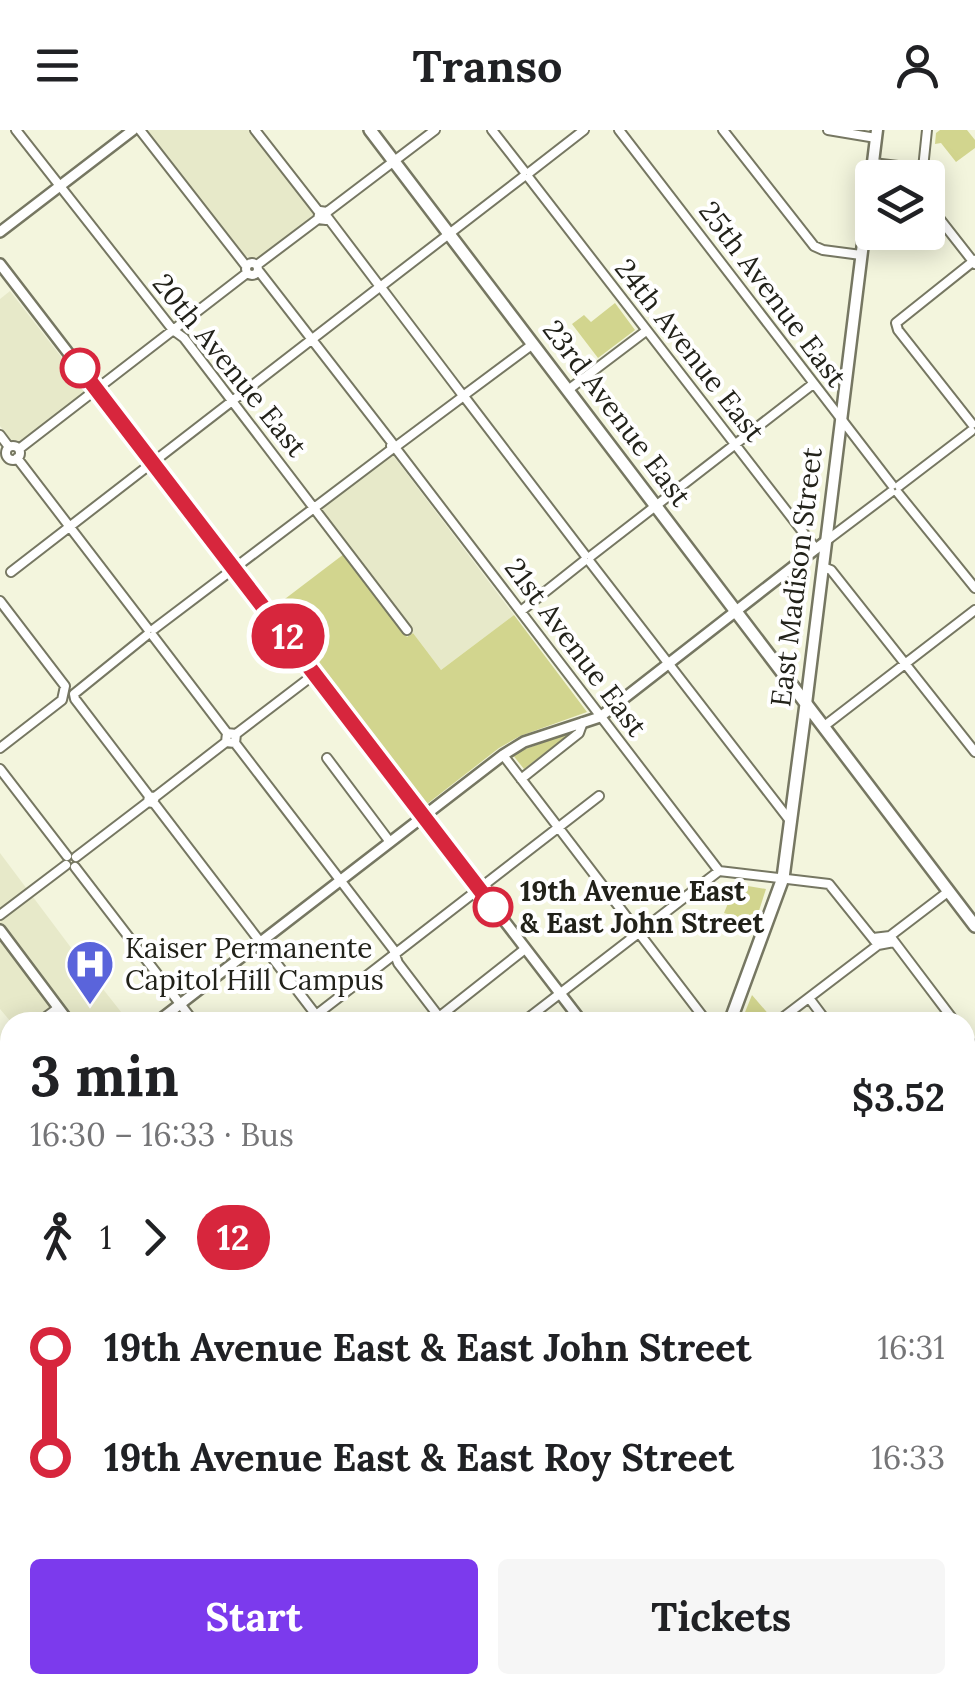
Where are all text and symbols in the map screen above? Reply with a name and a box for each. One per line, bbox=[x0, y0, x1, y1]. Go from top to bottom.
text: Transo bbox=[412, 37, 563, 94]
icon: menu bbox=[30, 38, 85, 93]
icon: person bbox=[890, 38, 945, 93]
map controls bbox=[855, 160, 945, 250]
button: layers bbox=[855, 160, 945, 250]
street label: 25th Avenue East bbox=[691, 194, 855, 394]
street label: 24th Avenue East bbox=[607, 251, 773, 449]
street label: 20th Avenue East bbox=[145, 266, 315, 464]
street label: 23rd Avenue East bbox=[535, 313, 699, 514]
unlabelled marker bbox=[61, 349, 99, 387]
street label: East Madison Street bbox=[762, 445, 830, 709]
street label: 21st Avenue East bbox=[497, 551, 655, 744]
line badge: 12 bbox=[243, 604, 333, 668]
text: 12 bbox=[272, 614, 304, 659]
place label: 19th Avenue East & East John Street bbox=[520, 873, 764, 941]
marker: 19th Avenue East & East John Street bbox=[474, 888, 512, 926]
place label: Kaiser Permanente Capitol Hill Campus bbox=[125, 930, 384, 998]
hospital icon: Kaiser Permanente Capitol Hill Campus bbox=[64, 938, 116, 1006]
text: 3 min bbox=[30, 1041, 179, 1111]
text: $3.52 bbox=[852, 1073, 945, 1121]
text: 16:30 – 16:33 · Bus bbox=[30, 1114, 294, 1155]
icon: walk bbox=[30, 1210, 85, 1265]
icon: forward bbox=[127, 1210, 182, 1265]
text: 12 bbox=[217, 1215, 250, 1260]
text: 1 bbox=[100, 1217, 112, 1258]
text: 19th Avenue East & East John Street bbox=[104, 1323, 751, 1371]
text: 16:31 bbox=[877, 1327, 945, 1368]
text: 19th Avenue East & East Roy Street bbox=[104, 1433, 734, 1481]
text: 16:33 bbox=[871, 1437, 945, 1478]
button: Start bbox=[30, 1559, 478, 1674]
button: Tickets bbox=[498, 1559, 945, 1674]

